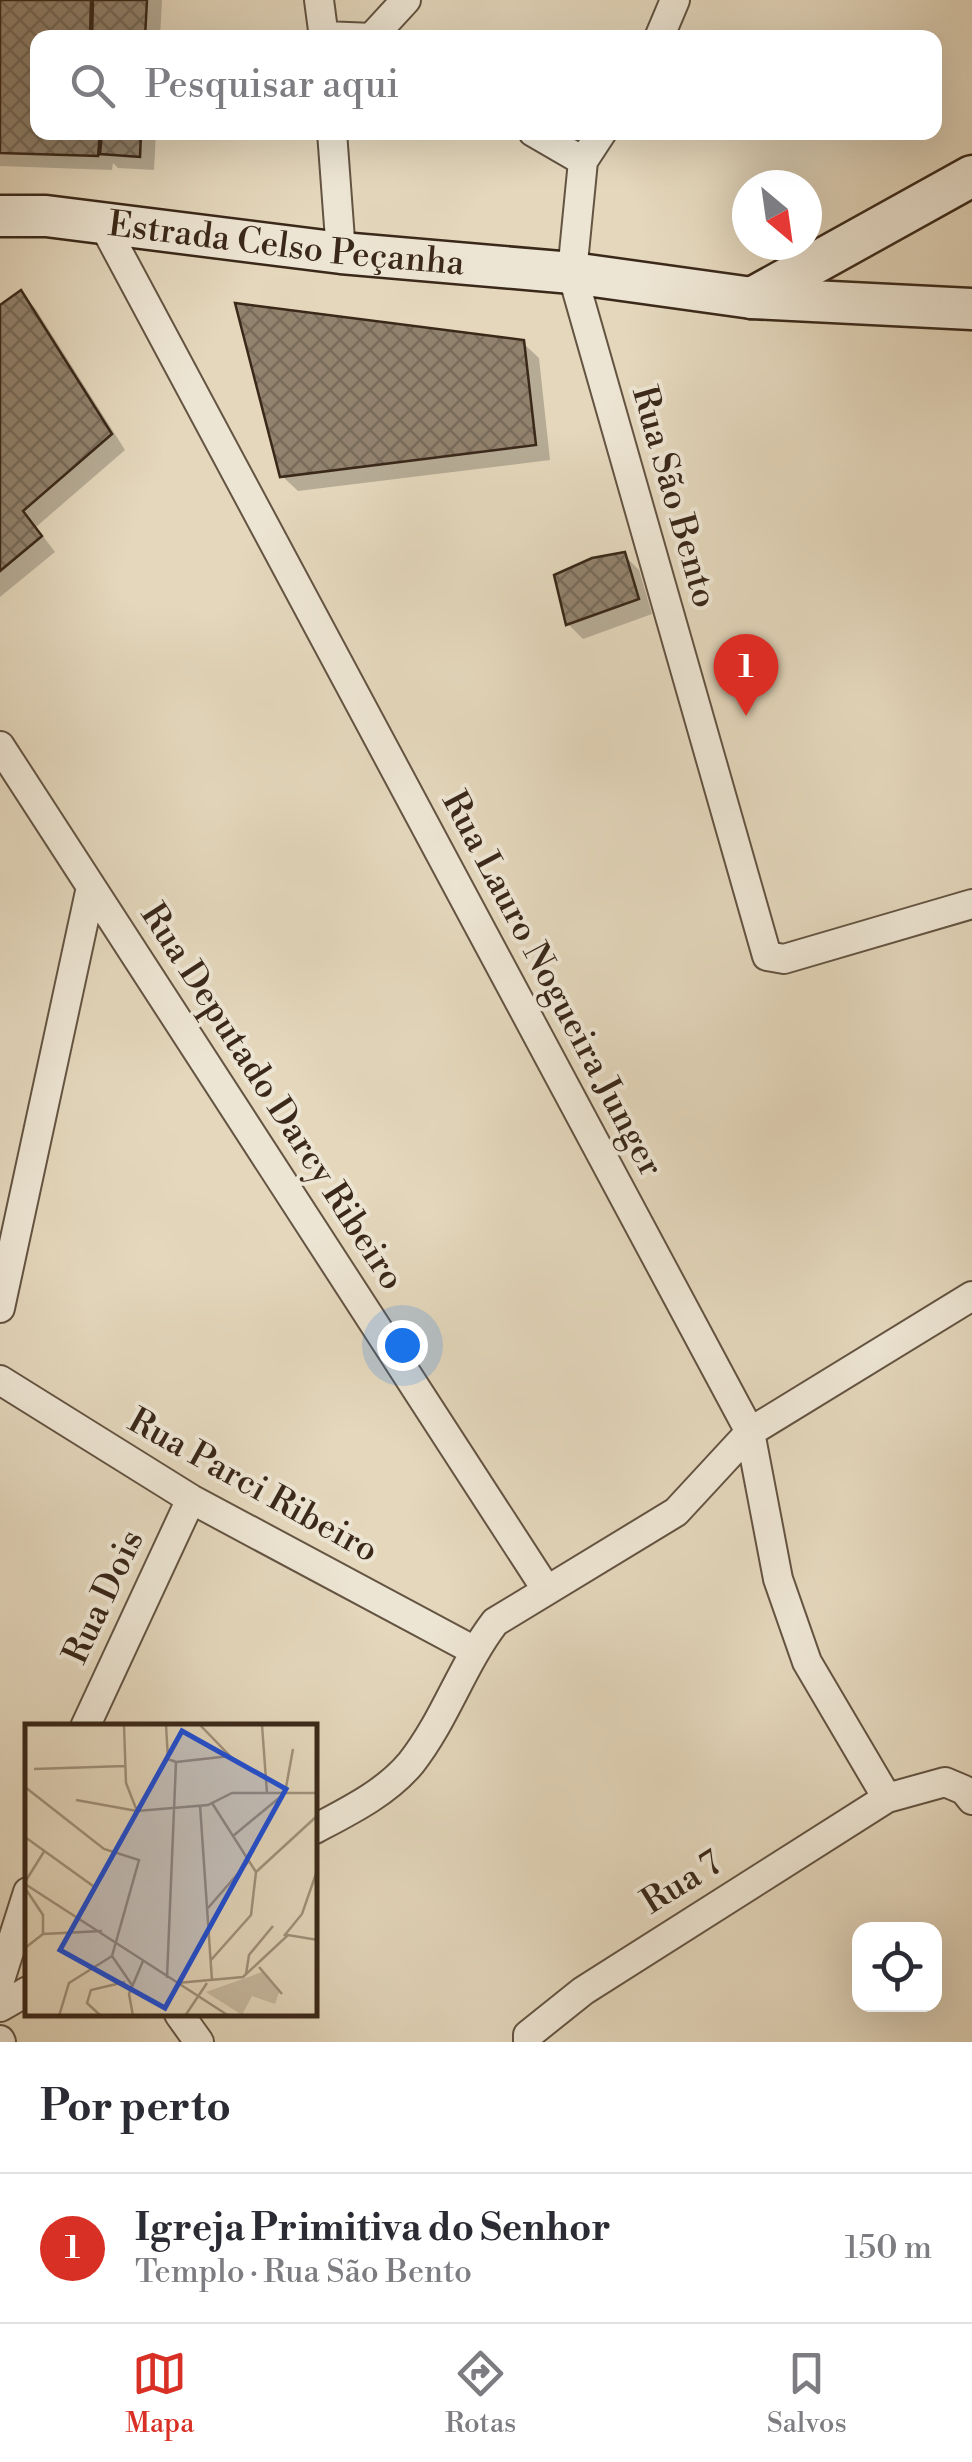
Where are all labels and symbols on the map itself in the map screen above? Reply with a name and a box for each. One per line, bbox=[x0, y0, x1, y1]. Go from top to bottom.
north arrow bbox=[732, 170, 822, 260]
street label: Estrada Celso Peçanha bbox=[106, 202, 467, 285]
street label: Rua São Bento bbox=[622, 381, 726, 613]
pin: 1 bbox=[714, 634, 778, 716]
street label: Rua Lauro Nogueira Junger bbox=[432, 784, 672, 1184]
street label: Rua Deputado Darcy Ribeiro bbox=[131, 896, 413, 1298]
your location bbox=[377, 1320, 428, 1371]
street label: Rua Parci Ribeiro bbox=[120, 1399, 386, 1573]
street label: Rua Dois bbox=[54, 1523, 154, 1671]
inset map bbox=[25, 1724, 318, 2017]
street label: Rua 7 bbox=[634, 1842, 730, 1924]

